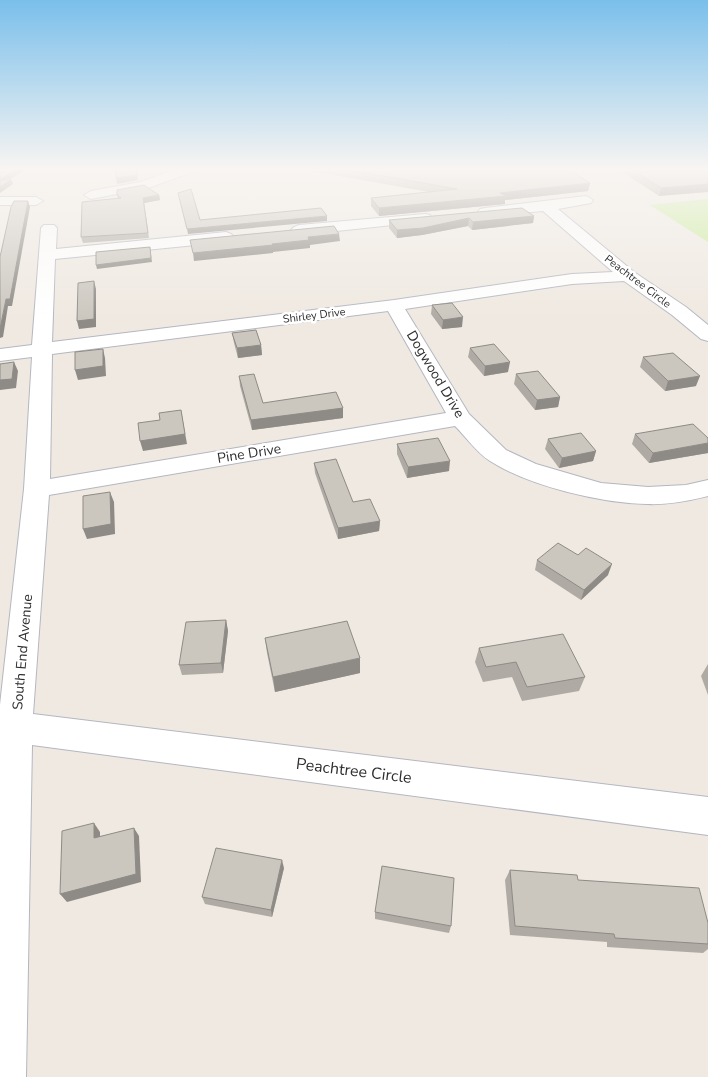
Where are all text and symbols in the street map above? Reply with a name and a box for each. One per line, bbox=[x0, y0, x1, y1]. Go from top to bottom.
street label: Peachtree Circle bbox=[601, 251, 674, 312]
street label: Shirley Drive bbox=[282, 304, 346, 327]
street label: Dogwood Drive bbox=[402, 327, 469, 421]
street label: Pine Drive bbox=[216, 439, 282, 468]
street label: South End Avenue bbox=[8, 593, 37, 711]
street label: Peachtree Circle bbox=[295, 753, 413, 789]

